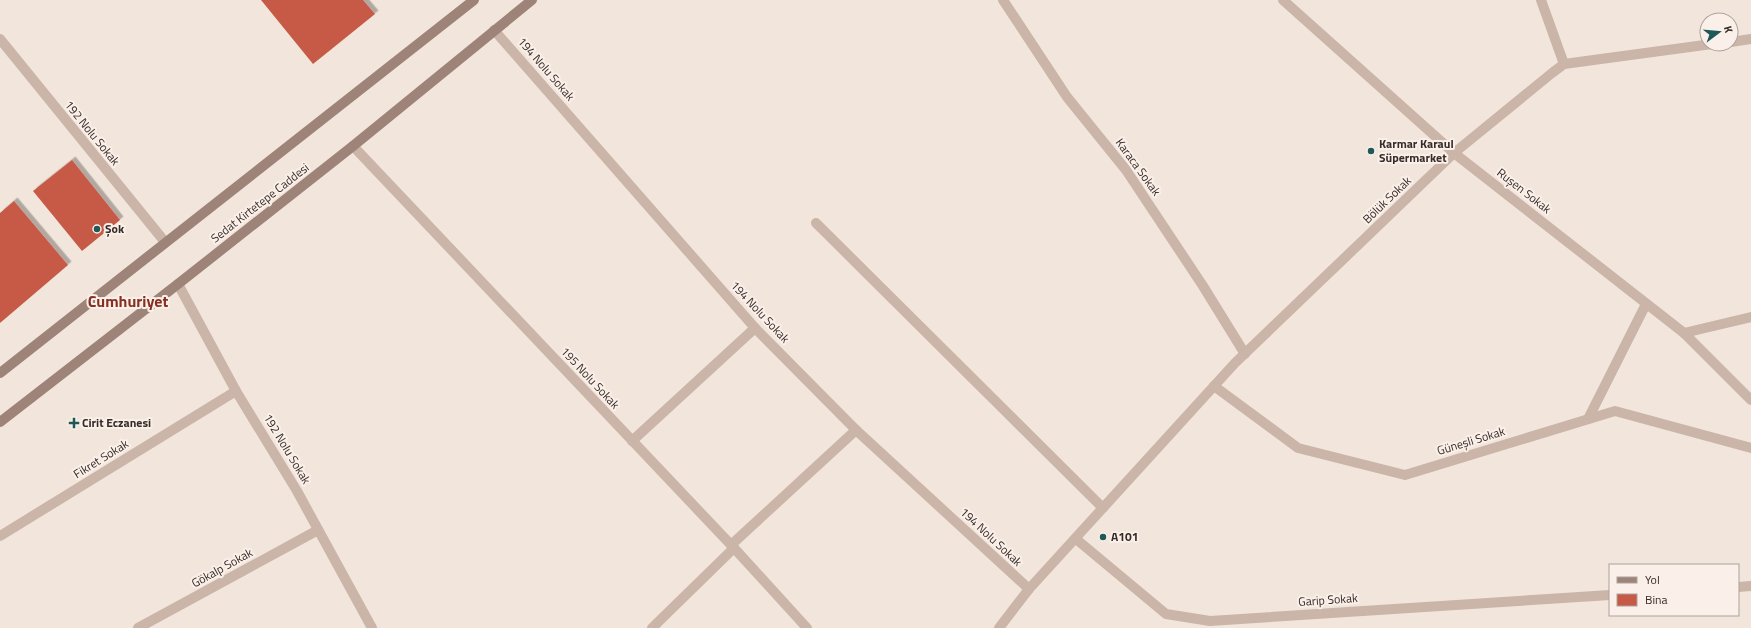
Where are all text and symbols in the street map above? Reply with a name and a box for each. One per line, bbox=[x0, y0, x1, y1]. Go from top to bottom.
north arrow bbox=[1699, 12, 1739, 52]
text: K bbox=[1720, 24, 1737, 35]
street label: 194 Nolu Sokak bbox=[513, 33, 580, 105]
street label: 192 Nolu Sokak bbox=[60, 96, 125, 170]
street label: Karaca Sokak bbox=[1111, 134, 1166, 200]
place label: Karmar Karaul Süpermarket bbox=[1379, 134, 1454, 167]
marker: Karmar Karaul Süpermarket bbox=[1366, 146, 1376, 156]
street label: Sedat Kirtetepe Caddesi bbox=[206, 158, 313, 247]
street label: Ruşen Sokak bbox=[1493, 163, 1556, 218]
street label: Bölük Sokak bbox=[1358, 171, 1416, 228]
place label: Şok bbox=[105, 219, 125, 238]
marker: Şok bbox=[92, 224, 102, 234]
street label: 194 Nolu Sokak bbox=[726, 276, 795, 347]
district label: Cumhuriyet bbox=[88, 289, 168, 313]
street label: 195 Nolu Sokak bbox=[556, 342, 625, 413]
street label: 192 Nolu Sokak bbox=[259, 410, 316, 488]
place label: Cirit Eczanesi bbox=[82, 413, 151, 432]
marker: Cirit Eczanesi bbox=[69, 418, 79, 428]
street label: Güneşli Sokak bbox=[1435, 421, 1507, 460]
street label: Fikret Sokak bbox=[69, 434, 132, 483]
street label: 194 Nolu Sokak bbox=[956, 503, 1027, 571]
place label: A101 bbox=[1111, 527, 1138, 546]
marker: A101 bbox=[1098, 532, 1108, 542]
street label: Gökalp Sokak bbox=[188, 543, 256, 592]
legend bbox=[1609, 564, 1739, 616]
text: Yol bbox=[1645, 570, 1660, 589]
street label: Garip Sokak bbox=[1298, 588, 1359, 611]
text: Bina bbox=[1645, 590, 1667, 609]

